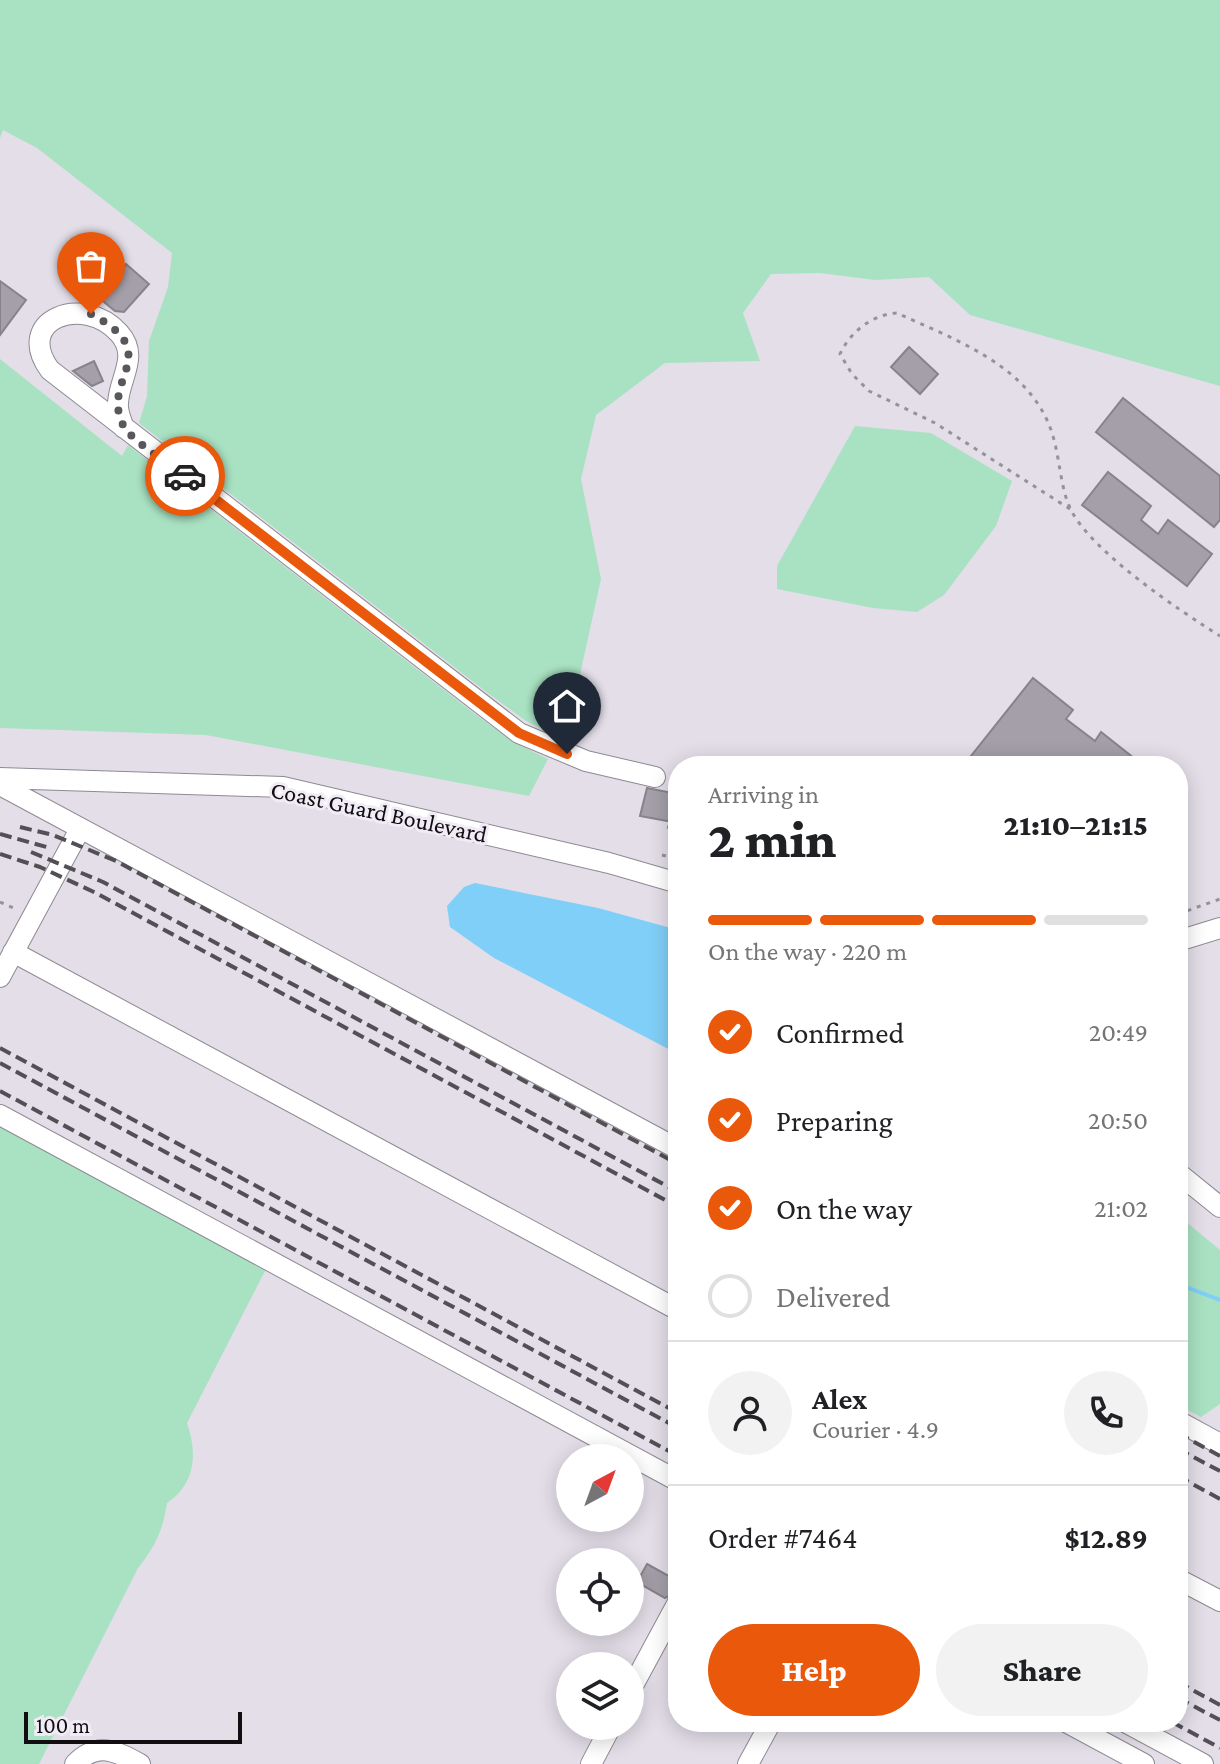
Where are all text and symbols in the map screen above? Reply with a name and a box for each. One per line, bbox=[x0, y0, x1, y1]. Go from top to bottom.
pin bbox=[57, 232, 125, 314]
icon: bag bbox=[69, 244, 113, 288]
courier bbox=[145, 436, 225, 516]
icon: car bbox=[163, 454, 207, 498]
pin bbox=[533, 672, 601, 754]
icon: home bbox=[545, 684, 589, 728]
street label: Coast Guard Boulevard bbox=[269, 775, 490, 848]
text: Arriving in bbox=[708, 780, 819, 809]
text: 21:10–21:15 bbox=[1004, 808, 1148, 841]
text: 2 min bbox=[708, 810, 836, 868]
text: On the way · 220 m bbox=[708, 937, 907, 966]
icon: check bbox=[708, 1010, 752, 1054]
text: Confirmed bbox=[776, 1016, 904, 1049]
text: 20:49 bbox=[1089, 1018, 1148, 1047]
icon: check bbox=[708, 1098, 752, 1142]
text: Preparing bbox=[776, 1104, 893, 1137]
text: 20:50 bbox=[1088, 1106, 1148, 1135]
icon: check bbox=[708, 1186, 752, 1230]
text: On the way bbox=[776, 1192, 912, 1225]
text: 21:02 bbox=[1094, 1194, 1148, 1223]
text: Delivered bbox=[776, 1280, 891, 1313]
button: person bbox=[708, 1371, 792, 1455]
button: phone bbox=[1064, 1371, 1148, 1455]
text: Alex bbox=[812, 1382, 867, 1415]
text: Courier · 4.9 bbox=[812, 1415, 939, 1444]
north arrow bbox=[556, 1444, 644, 1532]
map controls bbox=[556, 1444, 644, 1740]
text: Order #7464 bbox=[708, 1521, 858, 1554]
text: $12.89 bbox=[1065, 1521, 1148, 1554]
button: locate bbox=[556, 1548, 644, 1636]
button: Help bbox=[708, 1624, 920, 1716]
button: Share bbox=[936, 1624, 1148, 1716]
button: layers bbox=[556, 1652, 644, 1740]
scale bar bbox=[24, 1708, 242, 1744]
text: 100 m bbox=[36, 1713, 90, 1738]

